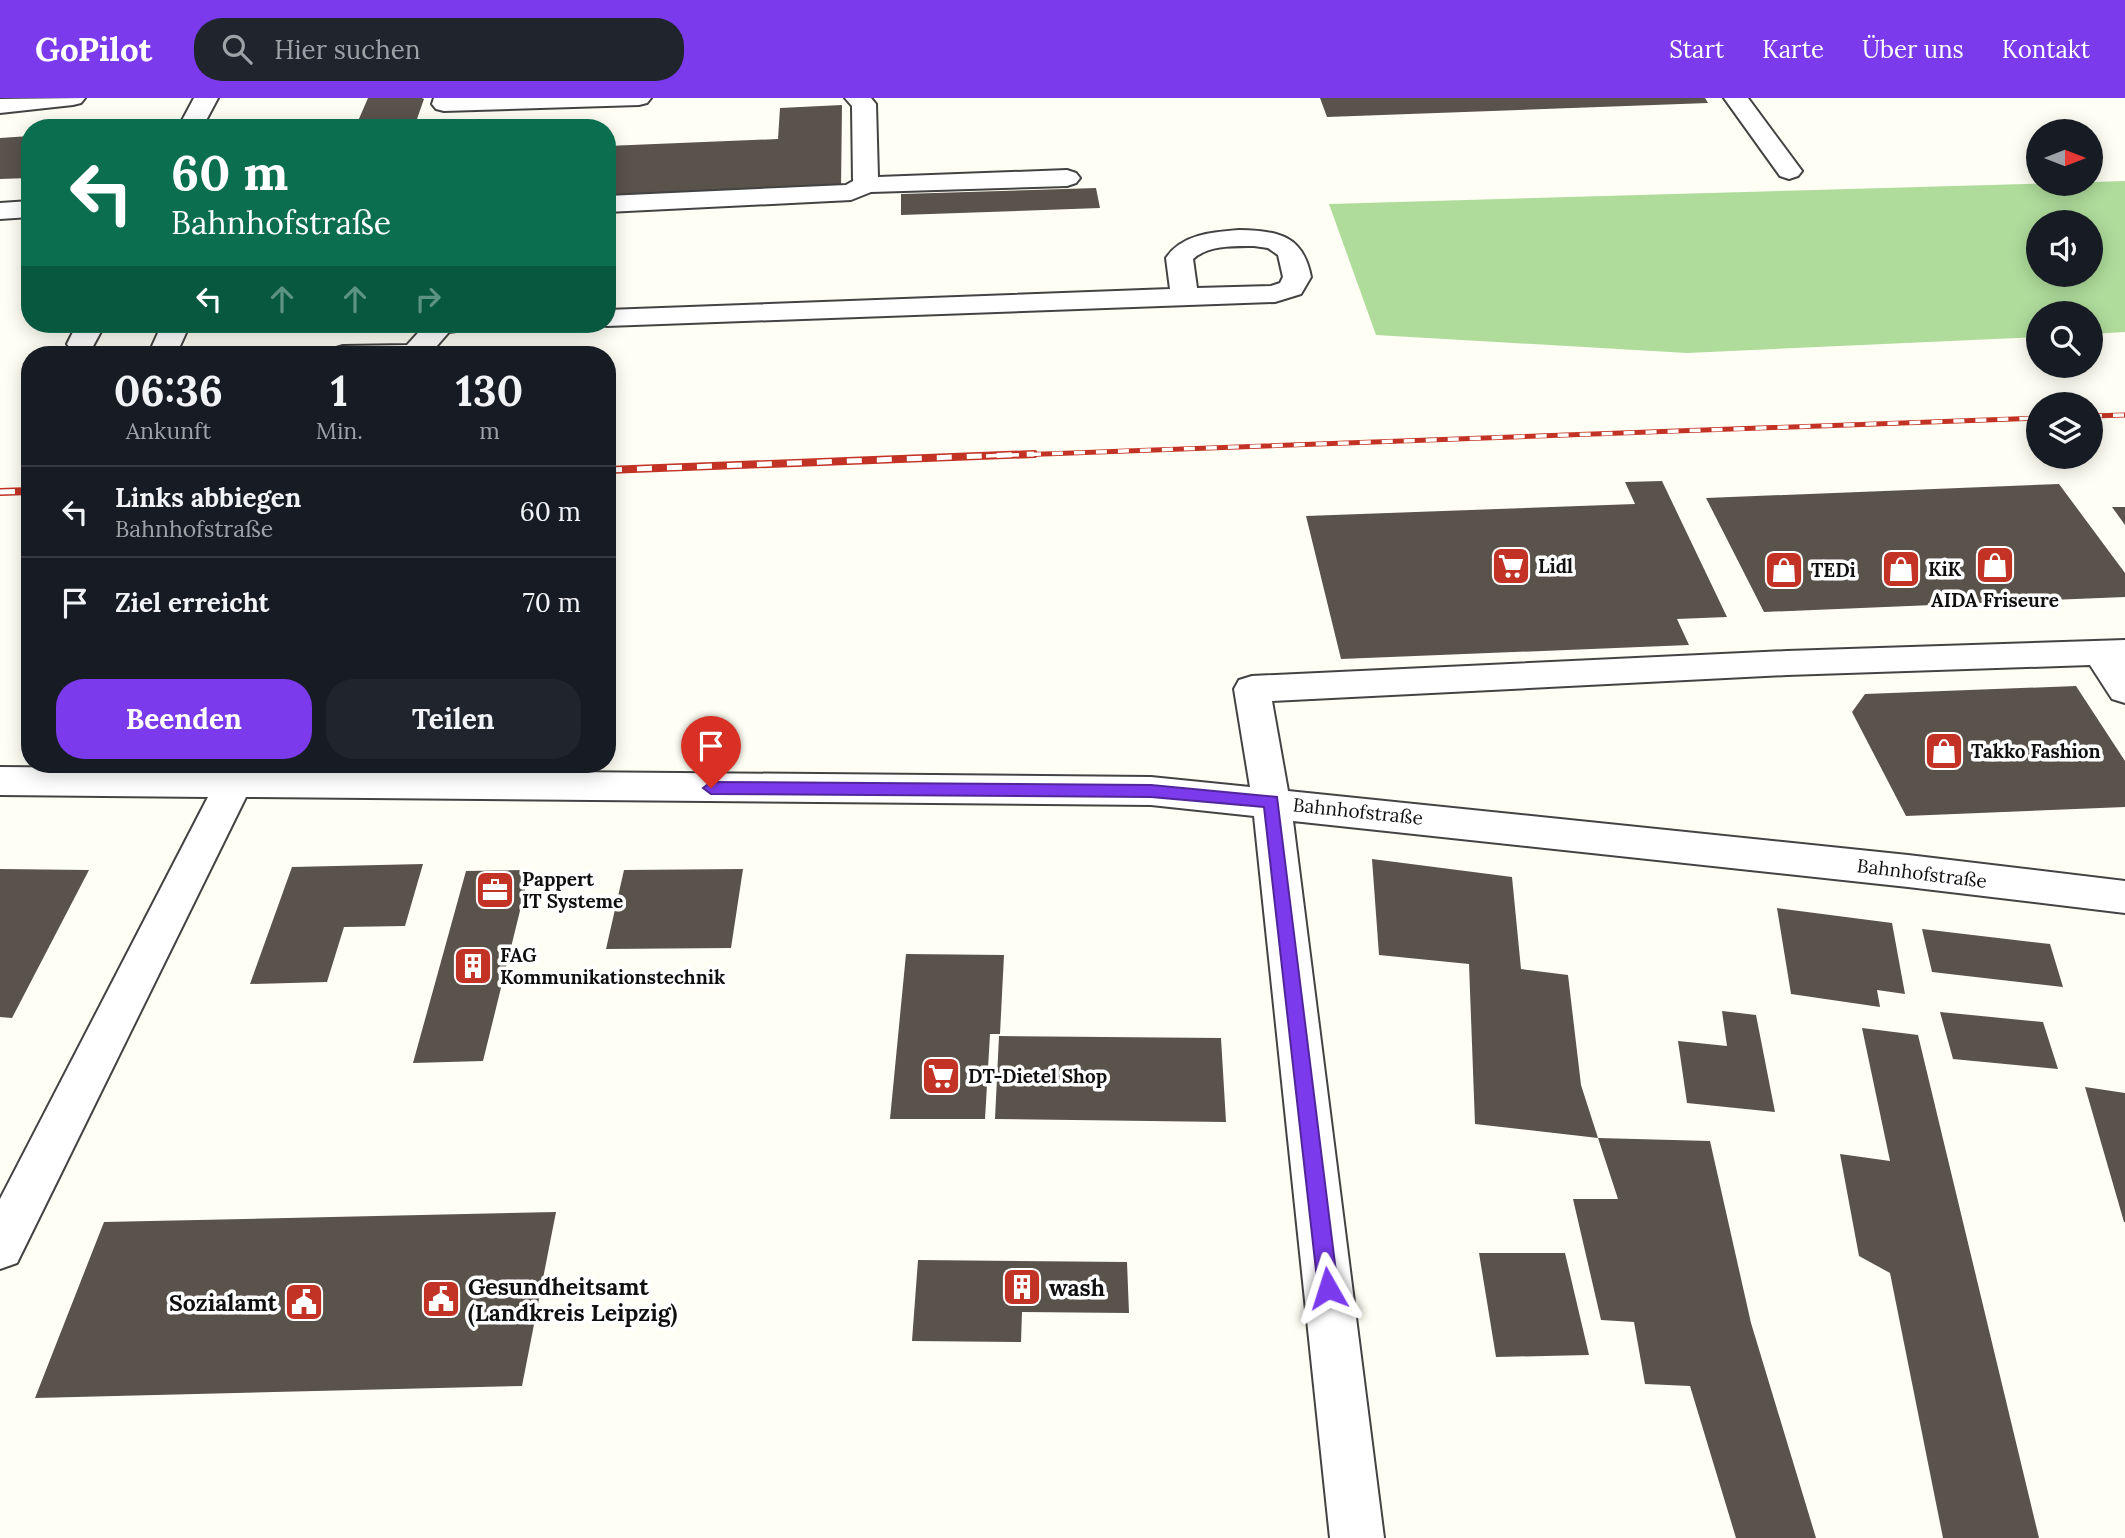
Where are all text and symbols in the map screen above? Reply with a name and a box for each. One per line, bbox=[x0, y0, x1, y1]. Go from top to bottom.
search box bbox=[194, 18, 684, 81]
text: GoPilot bbox=[35, 28, 152, 70]
icon: search bbox=[218, 30, 256, 68]
text: Hier suchen bbox=[274, 33, 421, 66]
text: Start bbox=[1669, 34, 1724, 65]
text: Karte bbox=[1762, 34, 1824, 65]
text: Über uns bbox=[1862, 34, 1964, 65]
text: Kontakt bbox=[2002, 34, 2090, 65]
north arrow bbox=[2026, 119, 2104, 196]
map controls bbox=[2026, 119, 2103, 469]
text: 60 m bbox=[171, 141, 288, 203]
icon: left bbox=[56, 147, 147, 238]
text: Bahnhofstraße bbox=[171, 202, 391, 243]
button: sound bbox=[2026, 210, 2103, 287]
icon: left bbox=[190, 280, 228, 318]
icon: ahead bbox=[263, 280, 301, 318]
icon: ahead bbox=[336, 280, 374, 318]
icon: right bbox=[409, 280, 447, 318]
button: search bbox=[2026, 301, 2103, 378]
text: 06:36 bbox=[114, 364, 223, 418]
text: 1 bbox=[331, 364, 348, 418]
text: 130 bbox=[456, 364, 523, 418]
button: layers bbox=[2026, 392, 2103, 469]
text: Ankunft bbox=[126, 416, 211, 445]
text: Min. bbox=[316, 416, 363, 445]
text: m bbox=[479, 416, 500, 445]
text: Links abbiegen bbox=[115, 481, 301, 514]
icon: left bbox=[56, 493, 94, 531]
text: 60 m bbox=[520, 495, 581, 528]
text: Bahnhofstraße bbox=[115, 514, 273, 543]
shop icon: AIDA Friseure bbox=[1974, 544, 2016, 586]
supermarket icon: Lidl bbox=[1490, 545, 1532, 587]
shop icon: KiK bbox=[1880, 548, 1922, 590]
shop icon: TEDi bbox=[1763, 549, 1805, 591]
place label: Lidl bbox=[1538, 554, 1573, 578]
place label: KiK bbox=[1928, 557, 1962, 581]
place label: TEDi bbox=[1811, 558, 1856, 582]
icon: arrive bbox=[56, 584, 94, 622]
text: Ziel erreicht bbox=[115, 586, 269, 619]
text: 70 m bbox=[523, 586, 581, 619]
place label: AIDA Friseure bbox=[1931, 588, 2059, 612]
button: Beenden bbox=[56, 679, 312, 759]
button: Teilen bbox=[326, 679, 581, 759]
pin bbox=[681, 716, 741, 788]
icon: arrive bbox=[692, 727, 730, 765]
shop icon: Takko Fashion bbox=[1923, 730, 1965, 772]
place label: Takko Fashion bbox=[1971, 739, 2101, 763]
street label: Bahnhofstraße bbox=[1292, 792, 1424, 830]
street label: Bahnhofstraße bbox=[1856, 853, 1988, 893]
place label: Pappert IT Systeme bbox=[522, 867, 623, 913]
office icon: Pappert IT Systeme bbox=[474, 869, 516, 911]
place label: FAG Kommunikationstechnik bbox=[500, 943, 725, 989]
building icon: FAG Kommunikationstechnik bbox=[452, 945, 494, 987]
supermarket icon: DT-Dietel Shop bbox=[920, 1055, 962, 1097]
place label: DT-Dietel Shop bbox=[968, 1064, 1107, 1088]
position arrow bbox=[1291, 1251, 1365, 1325]
building icon: wash bbox=[1001, 1266, 1043, 1308]
place label: Gesundheitsamt (Landkreis Leipzig) bbox=[468, 1272, 678, 1328]
place label: wash bbox=[1049, 1273, 1105, 1302]
public building icon: Gesundheitsamt (Landkreis Leipzig) bbox=[420, 1278, 462, 1320]
public building icon: Sozialamt bbox=[283, 1281, 325, 1323]
place label: Sozialamt bbox=[169, 1288, 277, 1317]

